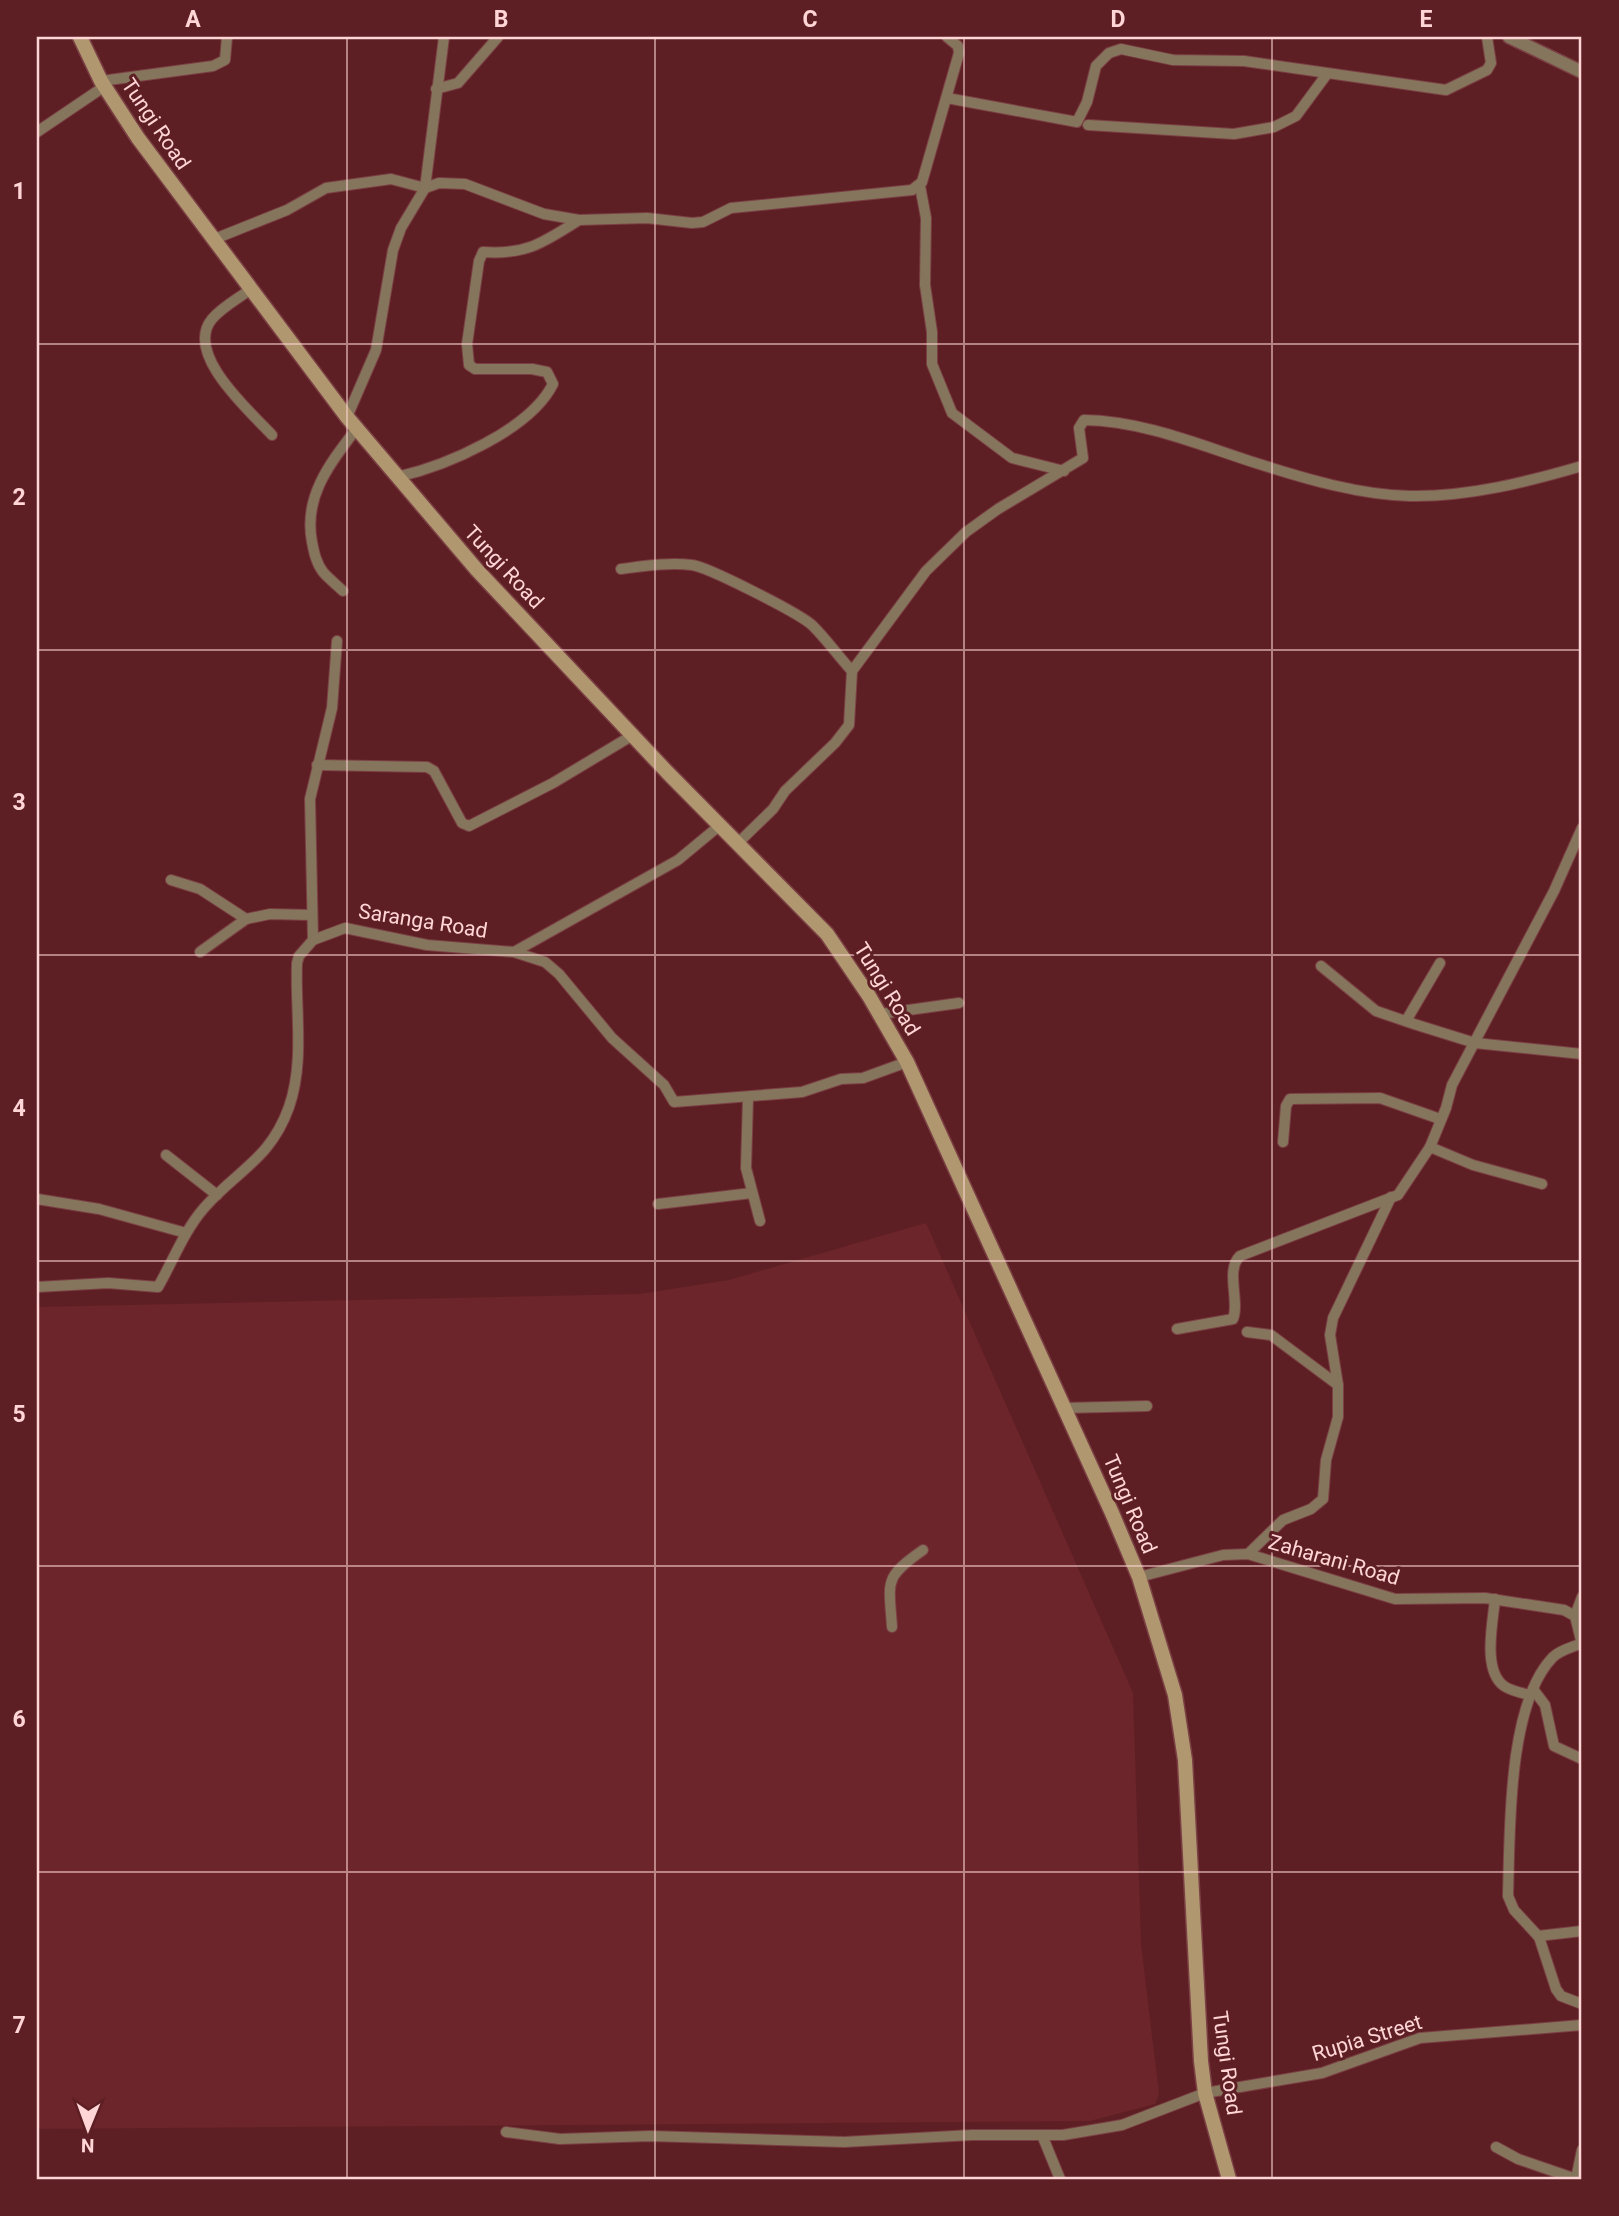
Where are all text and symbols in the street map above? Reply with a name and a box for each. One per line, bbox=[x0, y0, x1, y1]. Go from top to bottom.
text: A bbox=[185, 6, 201, 33]
text: B bbox=[494, 6, 508, 33]
text: C bbox=[802, 6, 818, 33]
text: D bbox=[1111, 6, 1125, 33]
text: E bbox=[1420, 6, 1433, 33]
street label: Tungi Road bbox=[117, 74, 195, 174]
text: 1 bbox=[12, 178, 26, 205]
text: 2 bbox=[12, 484, 26, 511]
street label: Tungi Road bbox=[459, 520, 549, 614]
text: 3 bbox=[12, 789, 26, 816]
street label: Saranga Road bbox=[357, 899, 489, 943]
street label: Tungi Road bbox=[849, 938, 925, 1040]
text: 4 bbox=[12, 1095, 26, 1122]
text: 5 bbox=[12, 1401, 26, 1428]
street label: Tungi Road bbox=[1098, 1451, 1162, 1557]
street label: Zaharani Road bbox=[1266, 1530, 1402, 1590]
text: 6 bbox=[12, 1706, 26, 1733]
street label: Tungi Road bbox=[1208, 2009, 1246, 2117]
street label: Rupia Street bbox=[1309, 2010, 1425, 2066]
text: 7 bbox=[12, 2012, 26, 2039]
north arrow bbox=[52, 2094, 122, 2164]
text: N bbox=[81, 2134, 95, 2157]

